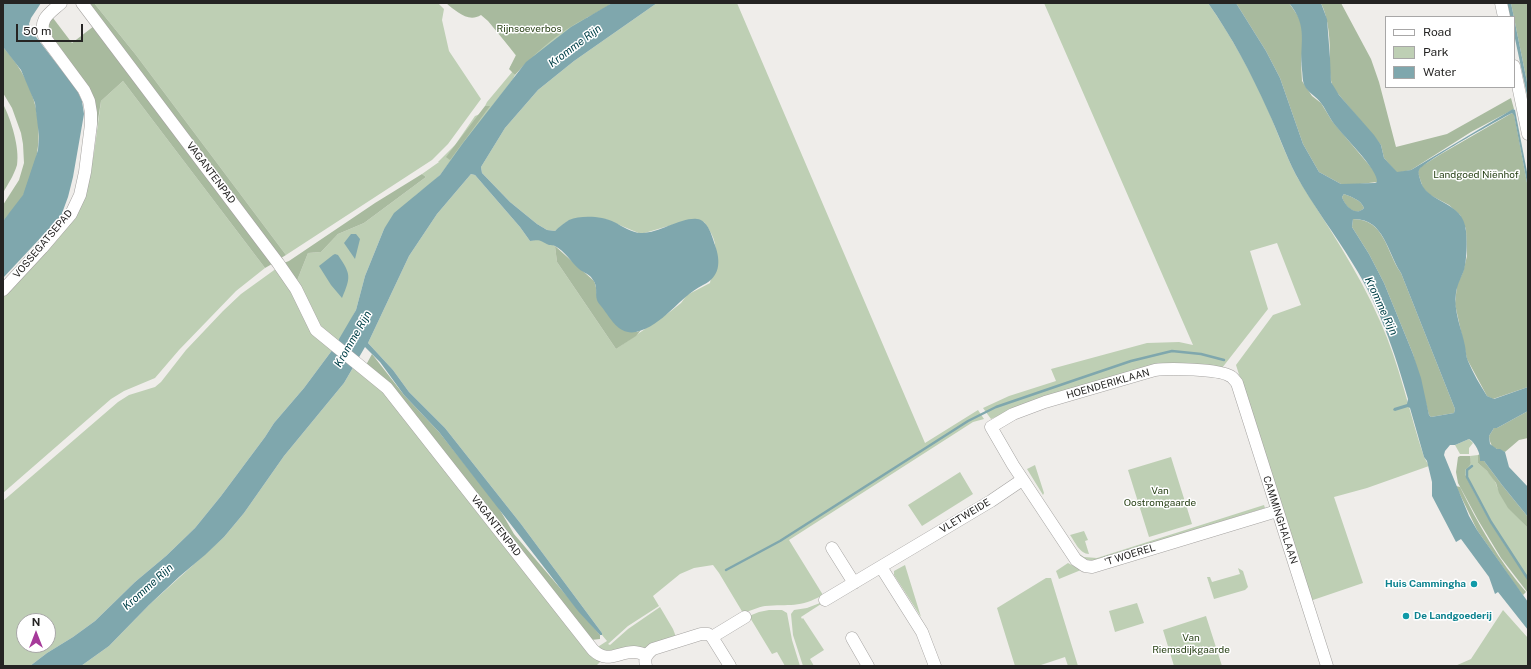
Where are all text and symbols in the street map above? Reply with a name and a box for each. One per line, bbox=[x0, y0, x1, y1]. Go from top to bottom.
scale bar bbox=[18, 16, 85, 42]
legend bbox=[1385, 16, 1515, 88]
water label: Kromme Rijn bbox=[546, 22, 604, 70]
park label: Rijnsoeverbos bbox=[496, 23, 562, 35]
text: 50 m bbox=[23, 24, 51, 38]
text: Road bbox=[1423, 25, 1451, 39]
text: Park bbox=[1423, 45, 1449, 59]
text: Water bbox=[1423, 65, 1456, 79]
street label: VAGANTENPAD bbox=[184, 140, 238, 206]
park label: Landgoed Niënhof bbox=[1433, 169, 1519, 181]
street label: VOSSEGATSEPAD bbox=[11, 207, 75, 281]
water label: Kromme Rijn bbox=[1362, 275, 1400, 337]
water label: Kromme Rijn bbox=[332, 308, 374, 370]
street label: HOENDERIKLAAN bbox=[1065, 366, 1151, 402]
street label: CAMMINGHALAAN bbox=[1260, 475, 1300, 565]
park label: Van Oostromgaarde bbox=[1124, 485, 1196, 508]
street label: VAGANTENPAD bbox=[469, 493, 523, 559]
street label: VLETWEIDE bbox=[938, 496, 992, 536]
street label: 'T WOEREL bbox=[1103, 542, 1157, 568]
water label: Kromme Rijn bbox=[120, 561, 176, 613]
place label: Huis Cammingha bbox=[1385, 578, 1466, 590]
marker: Huis Cammingha bbox=[1469, 579, 1479, 589]
place label: De Landgoederij bbox=[1414, 610, 1492, 622]
marker: De Landgoederij bbox=[1401, 611, 1411, 621]
north arrow bbox=[16, 613, 56, 653]
text: N bbox=[32, 616, 40, 628]
park label: Van Riemsdijkgaarde bbox=[1152, 632, 1230, 656]

